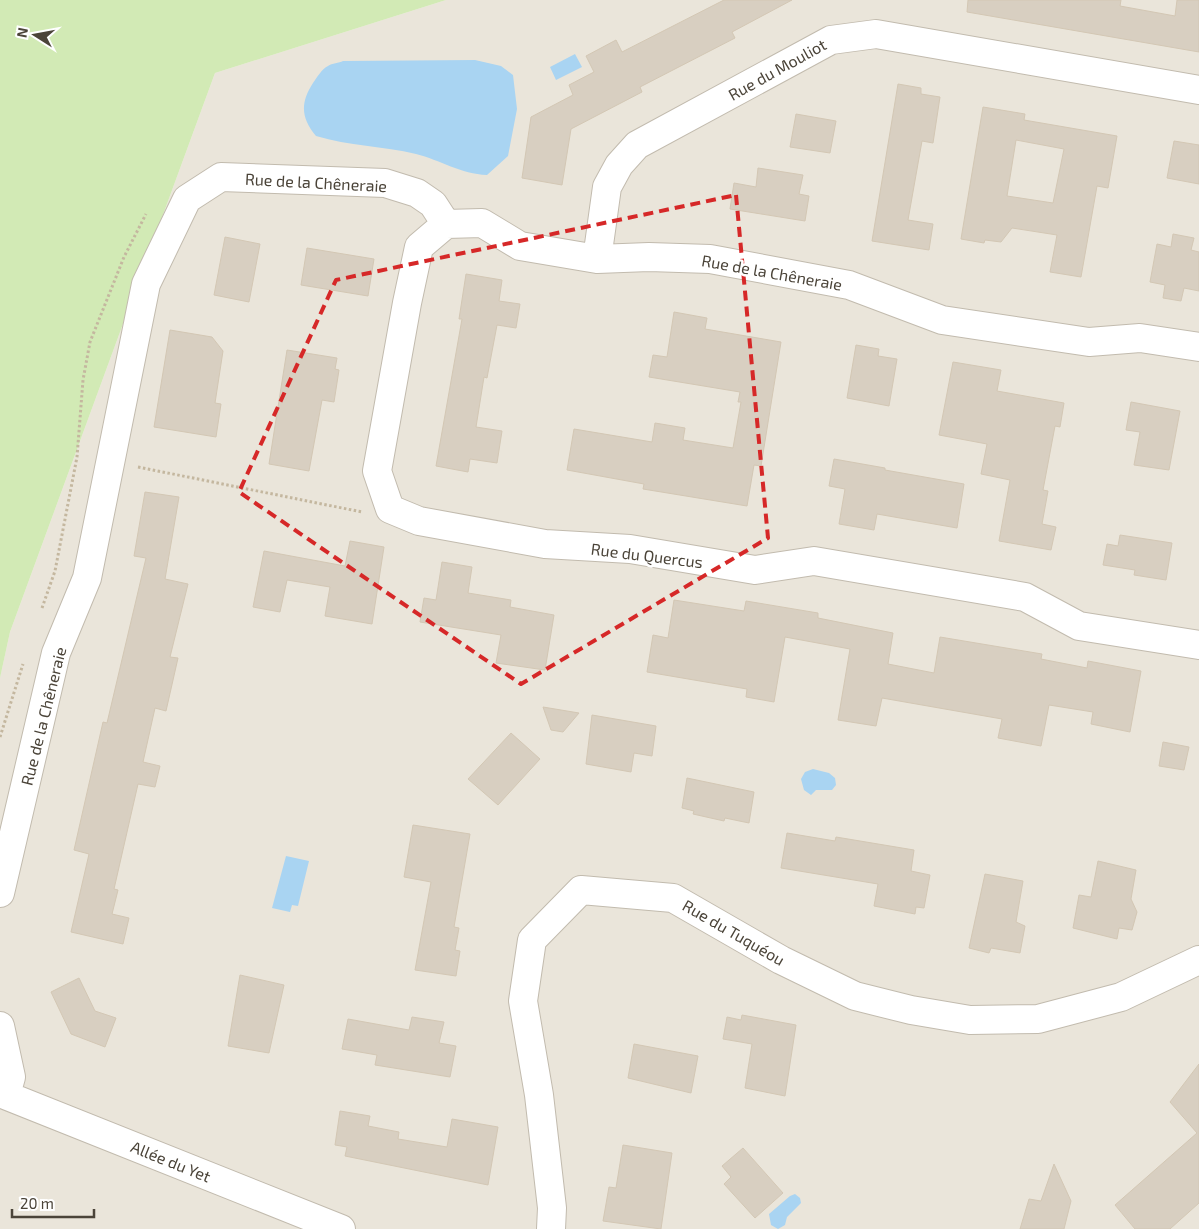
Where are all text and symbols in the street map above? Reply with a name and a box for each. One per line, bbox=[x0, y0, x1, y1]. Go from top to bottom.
north arrow bbox=[10, 10, 60, 60]
text: N bbox=[12, 26, 31, 39]
street label: Rue du Mouliot bbox=[725, 34, 829, 104]
street label: Rue de la Chêneraie bbox=[244, 169, 388, 195]
street label: Rue de la Chêneraie bbox=[700, 250, 844, 294]
street label: Rue du Quercus bbox=[590, 539, 704, 572]
street label: Rue de la Chêneraie bbox=[17, 645, 69, 787]
street label: Rue du Tuquéou bbox=[680, 895, 788, 969]
street label: Allée du Yet bbox=[128, 1136, 214, 1186]
scale bar bbox=[12, 1186, 95, 1218]
text: 20 m bbox=[20, 1194, 54, 1212]

